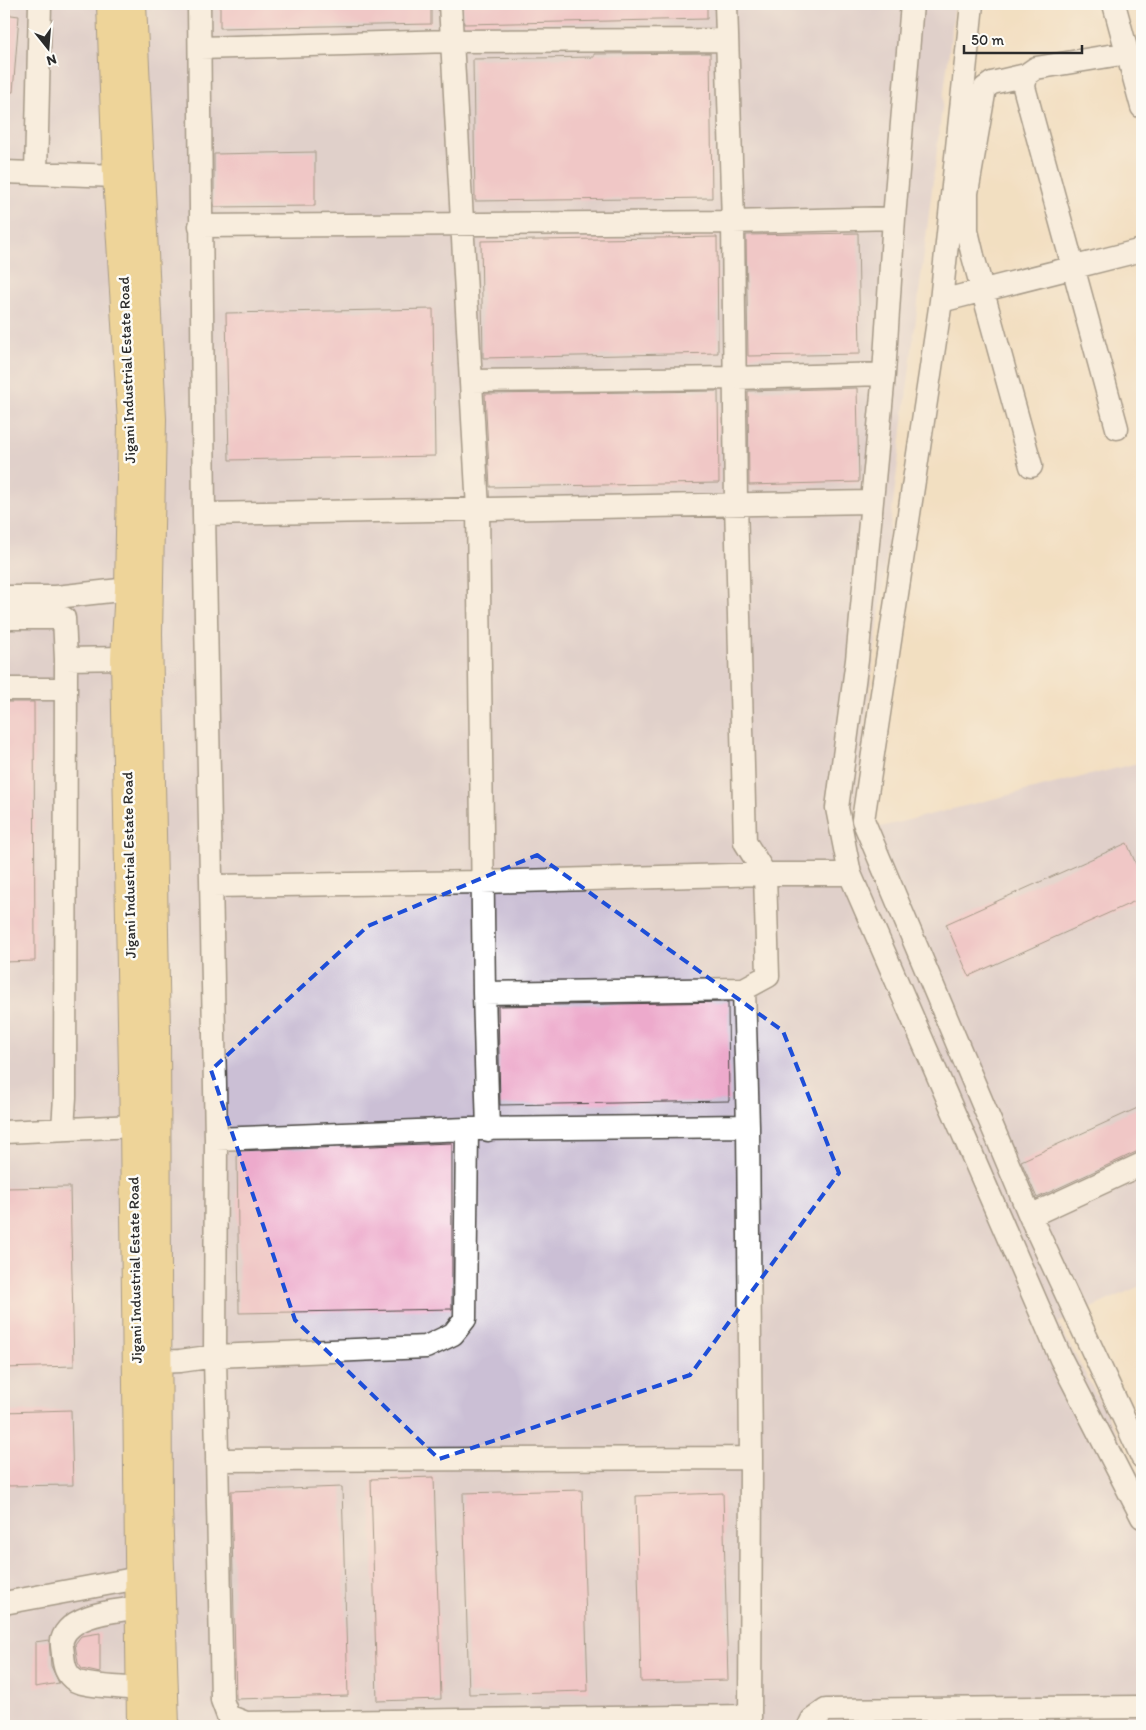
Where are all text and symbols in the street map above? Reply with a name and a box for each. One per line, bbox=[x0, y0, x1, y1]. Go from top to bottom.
north arrow bbox=[22, 22, 72, 72]
scale bar bbox=[964, 22, 1081, 54]
text: 50 m bbox=[971, 31, 1004, 49]
text: N bbox=[45, 50, 59, 69]
street label: Jigani Industrial Estate Road bbox=[115, 276, 139, 464]
street label: Jigani Industrial Estate Road bbox=[118, 771, 140, 959]
street label: Jigani Industrial Estate Road bbox=[124, 1176, 146, 1364]

